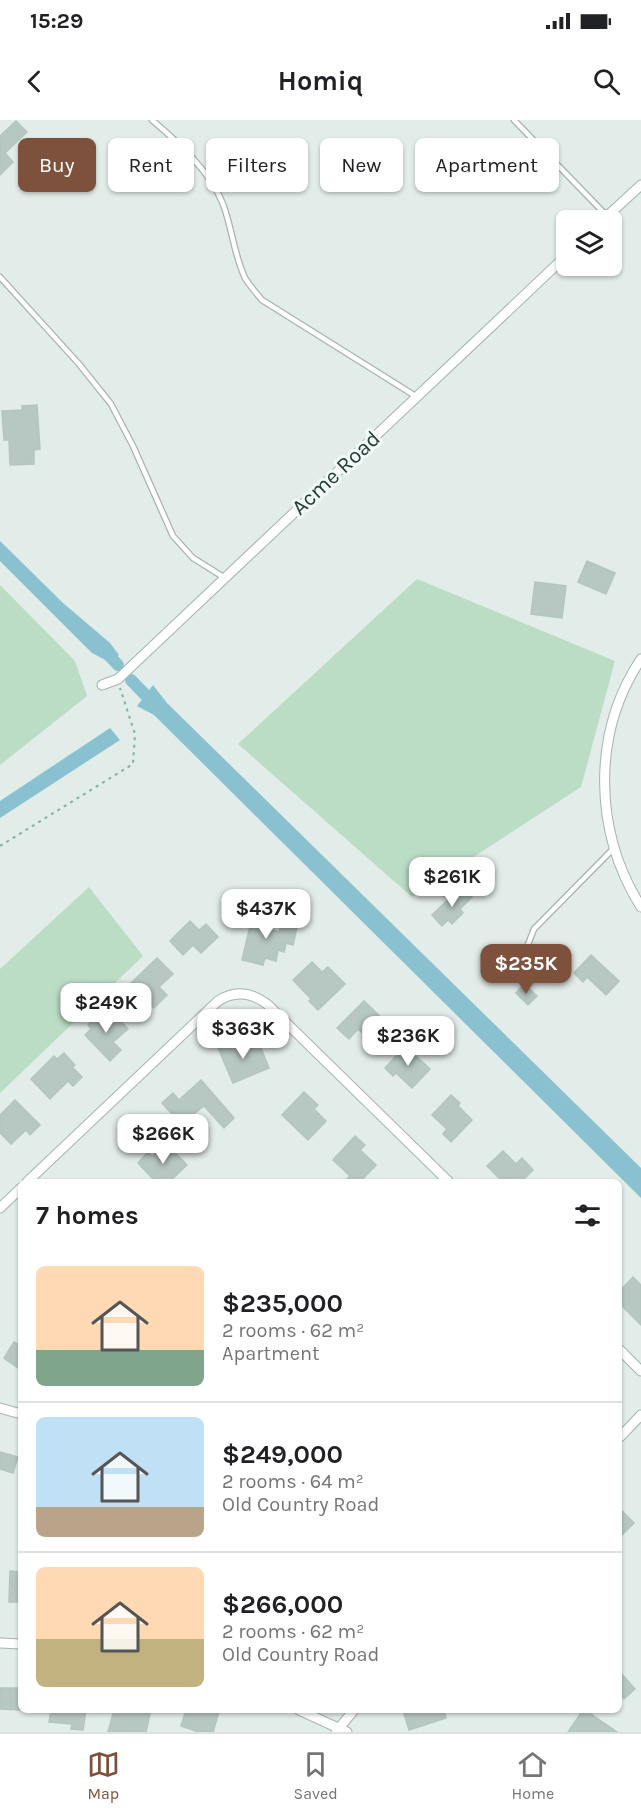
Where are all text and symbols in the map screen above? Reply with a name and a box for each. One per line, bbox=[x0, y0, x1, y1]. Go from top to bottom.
text: 15:29 bbox=[30, 8, 83, 34]
icon: back bbox=[18, 65, 51, 98]
text: Homiq bbox=[278, 65, 363, 97]
icon: search bbox=[590, 65, 623, 98]
chip: Buy bbox=[18, 138, 96, 192]
chip: Rent bbox=[108, 138, 194, 192]
chip: Filters bbox=[206, 138, 308, 192]
chip: New bbox=[320, 138, 403, 192]
chip: Apartment bbox=[415, 138, 559, 192]
map controls bbox=[556, 210, 622, 276]
button: layers bbox=[556, 210, 622, 276]
street label: Acme Road bbox=[286, 425, 386, 521]
pin: $261K bbox=[410, 857, 494, 908]
text: $261K bbox=[423, 865, 481, 888]
pin: $437K bbox=[224, 889, 308, 940]
text: $437K bbox=[235, 897, 297, 920]
pin: $235K bbox=[484, 944, 568, 995]
text: $235K bbox=[494, 952, 558, 975]
pin: $249K bbox=[64, 983, 148, 1034]
text: $249K bbox=[74, 991, 138, 1014]
pin: $363K bbox=[201, 1009, 285, 1060]
pin: $236K bbox=[366, 1016, 450, 1067]
text: $363K bbox=[211, 1017, 275, 1040]
text: $236K bbox=[376, 1024, 440, 1047]
pin: $266K bbox=[121, 1114, 205, 1165]
text: $266K bbox=[131, 1122, 195, 1145]
icon: filters bbox=[571, 1199, 604, 1232]
text: 7 homes bbox=[36, 1200, 139, 1231]
text: $235,000 bbox=[222, 1288, 343, 1319]
icon: home bbox=[84, 1290, 156, 1362]
text: 2 rooms · 62 m² bbox=[222, 1319, 364, 1342]
text: Apartment bbox=[222, 1342, 320, 1365]
text: $249,000 bbox=[222, 1439, 343, 1470]
icon: home bbox=[84, 1441, 156, 1513]
text: 2 rooms · 64 m² bbox=[222, 1470, 364, 1493]
text: Old Country Road bbox=[222, 1493, 379, 1516]
text: $266,000 bbox=[222, 1589, 343, 1620]
icon: home bbox=[84, 1591, 156, 1663]
text: 2 rooms · 62 m² bbox=[222, 1620, 364, 1643]
text: Old Country Road bbox=[222, 1643, 379, 1666]
tab: Map bbox=[87, 1748, 120, 1803]
tab: Saved bbox=[294, 1748, 338, 1803]
tab: Home bbox=[512, 1748, 554, 1803]

